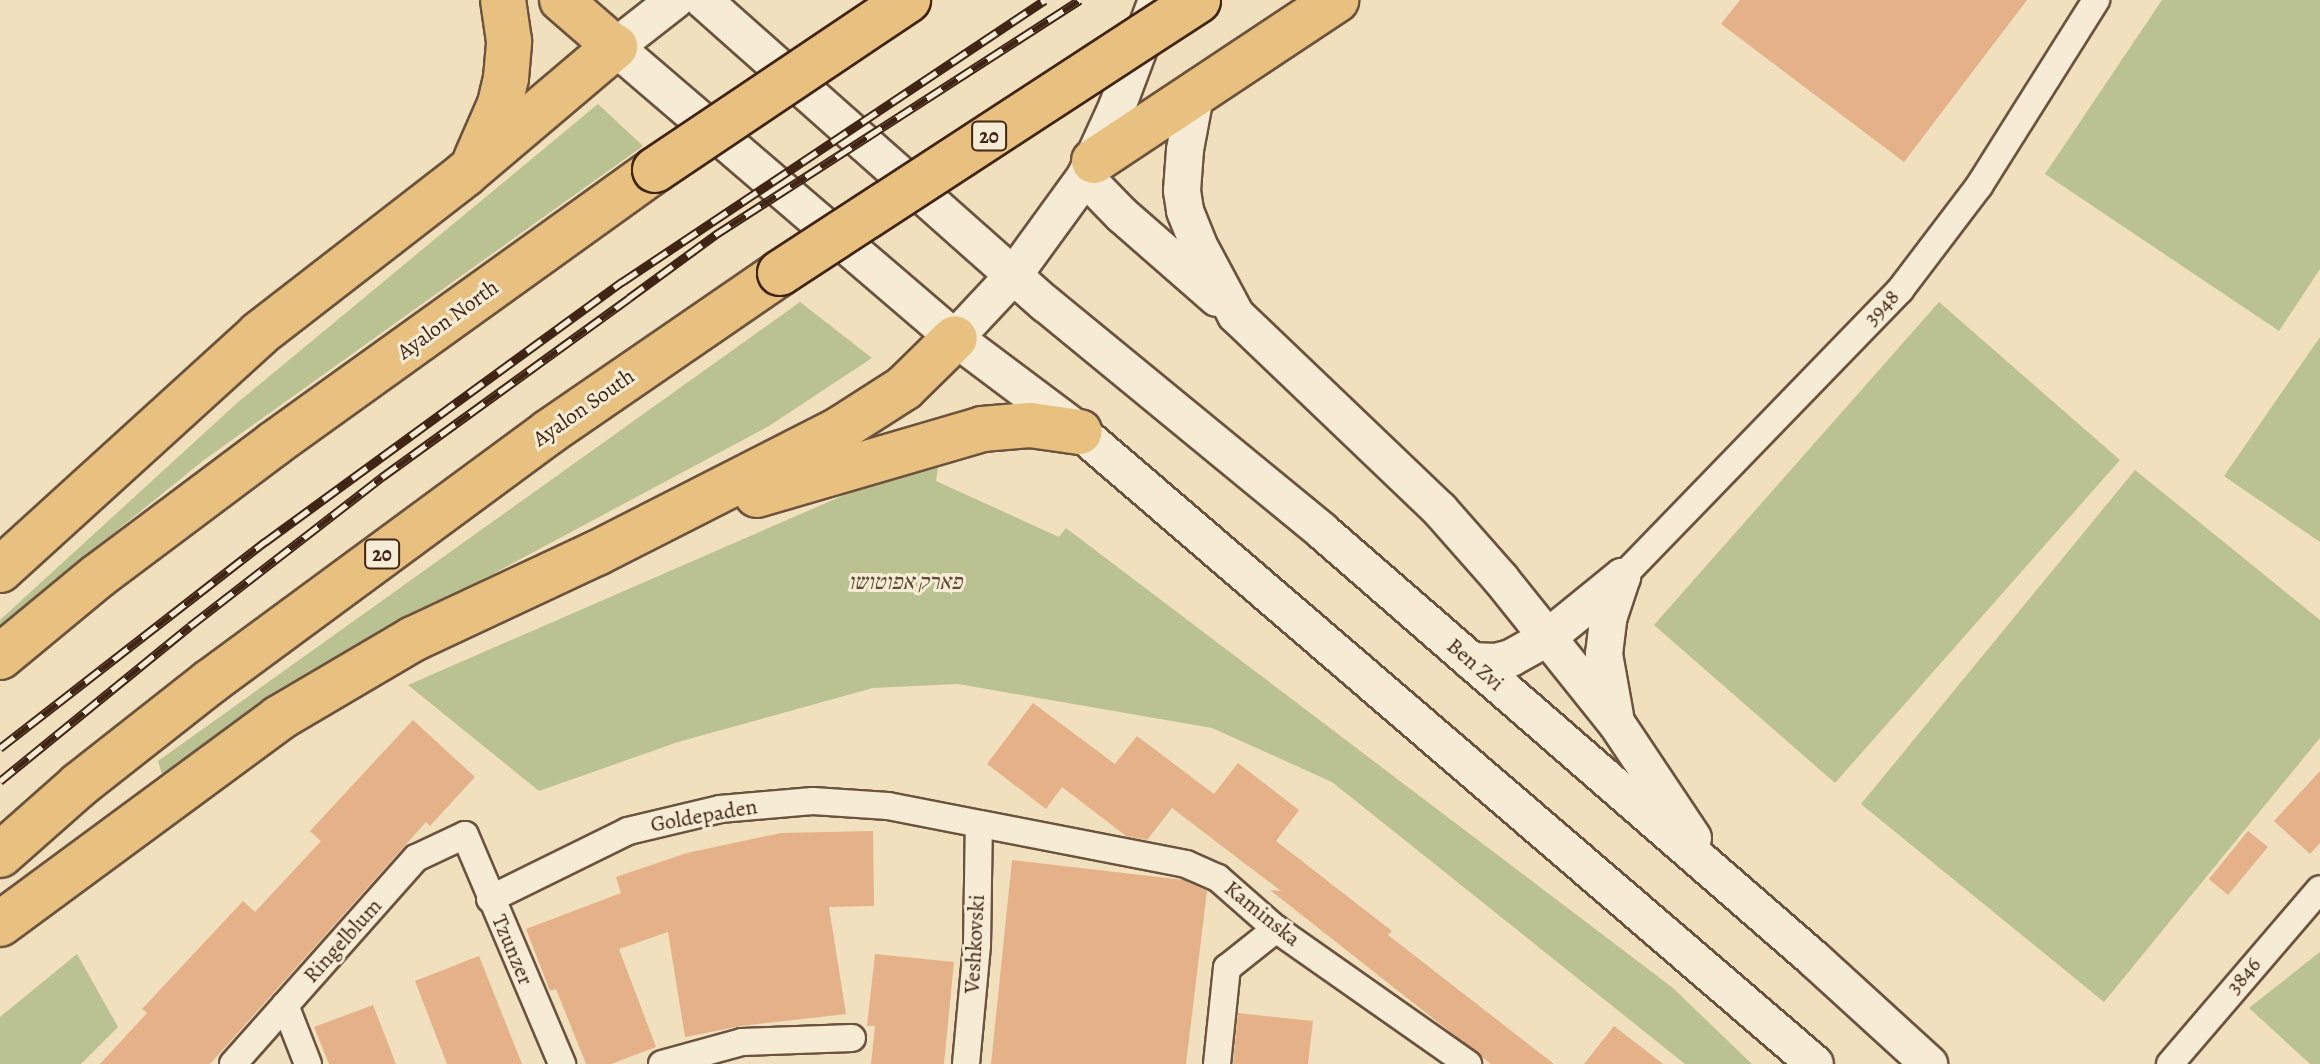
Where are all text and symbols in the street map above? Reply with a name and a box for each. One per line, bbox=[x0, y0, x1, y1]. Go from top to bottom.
road number: 20 bbox=[971, 120, 1007, 152]
street label: Ayalon North bbox=[392, 274, 504, 366]
street label: 3948 bbox=[1859, 284, 1905, 332]
street label: Ayalon South bbox=[528, 363, 640, 453]
road number: 20 bbox=[364, 538, 400, 570]
park label: פארק אפוטושו bbox=[848, 570, 962, 596]
street label: Ben Zvi bbox=[1441, 633, 1509, 697]
street label: Goldepaden bbox=[649, 794, 759, 838]
street label: Kaminska bbox=[1219, 875, 1305, 953]
street label: Ringelblum bbox=[298, 893, 388, 989]
street label: Veshkovski bbox=[959, 894, 991, 994]
street label: Tzunzer bbox=[485, 911, 539, 989]
street label: 3846 bbox=[2221, 952, 2267, 1000]

